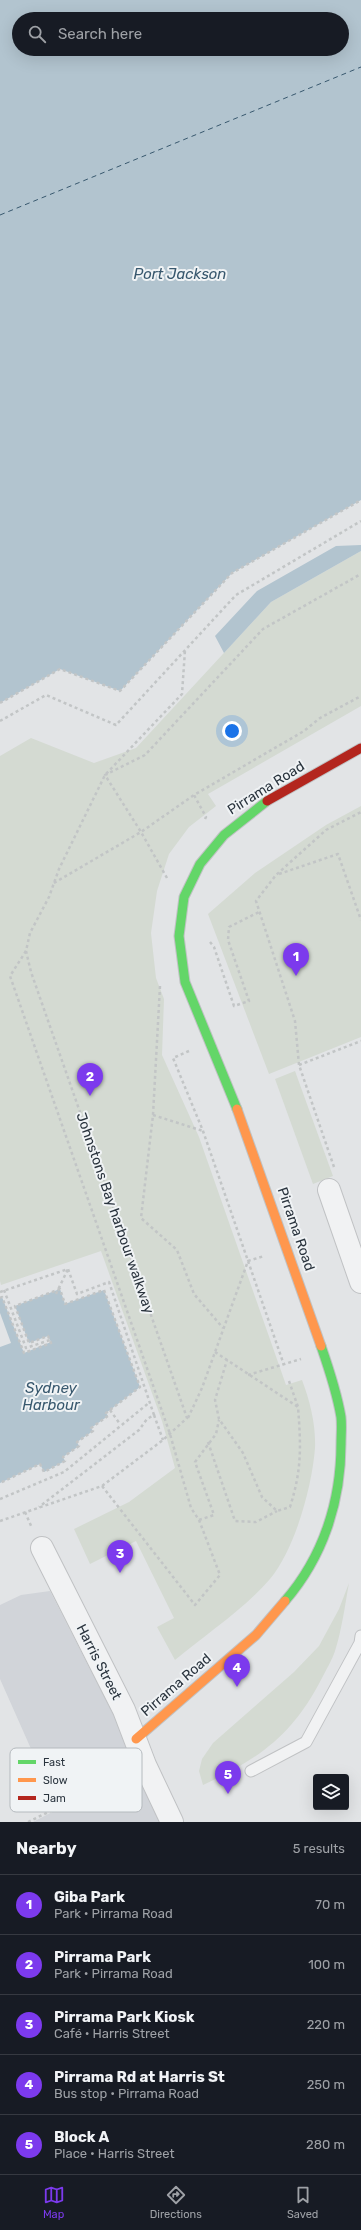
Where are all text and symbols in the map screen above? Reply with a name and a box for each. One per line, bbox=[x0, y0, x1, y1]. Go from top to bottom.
search box bbox=[12, 12, 349, 56]
icon: search bbox=[26, 23, 48, 45]
text: Search here bbox=[58, 25, 142, 43]
water label: Port Jackson bbox=[134, 265, 226, 283]
your location bbox=[222, 721, 242, 741]
street label: Pirrama Road bbox=[224, 758, 308, 818]
pin: 1 bbox=[283, 943, 309, 976]
pin: 2 bbox=[77, 1063, 103, 1096]
street label: Johnstons Bay harbour walkway bbox=[73, 1110, 158, 1316]
street label: Pirrama Road bbox=[274, 1185, 318, 1273]
water label: Sydney Harbour bbox=[22, 1379, 81, 1414]
pin: 3 bbox=[107, 1540, 133, 1573]
street label: Harris Street bbox=[73, 1621, 126, 1703]
street label: Pirrama Road bbox=[137, 1650, 215, 1720]
pin: 4 bbox=[224, 1654, 250, 1687]
legend bbox=[10, 1748, 142, 1812]
text: Fast bbox=[43, 1756, 66, 1769]
pin: 5 bbox=[215, 1761, 241, 1794]
text: Slow bbox=[43, 1774, 68, 1787]
map controls bbox=[313, 1774, 349, 1810]
button: layers bbox=[313, 1774, 349, 1810]
text: Jam bbox=[43, 1792, 66, 1805]
text: Nearby bbox=[16, 1838, 77, 1858]
text: 5 results bbox=[293, 1841, 345, 1856]
text: Giba Park bbox=[54, 1888, 125, 1906]
text: 1 bbox=[26, 1897, 32, 1912]
text: 70 m bbox=[315, 1897, 345, 1912]
text: Park · Pirrama Road bbox=[54, 1906, 173, 1921]
text: Pirrama Park bbox=[54, 1948, 151, 1966]
text: 2 bbox=[25, 1957, 33, 1972]
text: 100 m bbox=[308, 1957, 345, 1972]
text: Park · Pirrama Road bbox=[54, 1966, 173, 1981]
text: Pirrama Park Kiosk bbox=[54, 2008, 195, 2026]
text: 3 bbox=[25, 2017, 33, 2032]
text: 220 m bbox=[307, 2017, 345, 2032]
text: Café · Harris Street bbox=[54, 2026, 169, 2041]
text: Pirrama Rd at Harris St bbox=[54, 2068, 225, 2086]
text: 4 bbox=[25, 2077, 33, 2092]
text: 250 m bbox=[307, 2077, 345, 2092]
text: Bus stop · Pirrama Road bbox=[54, 2086, 199, 2101]
text: Block A bbox=[54, 2128, 109, 2146]
text: 5 bbox=[25, 2137, 33, 2152]
text: 280 m bbox=[306, 2137, 345, 2152]
text: Place · Harris Street bbox=[54, 2146, 175, 2161]
tab: Map bbox=[43, 2184, 65, 2221]
tab: Directions bbox=[150, 2184, 202, 2221]
tab: Saved bbox=[287, 2184, 318, 2221]

